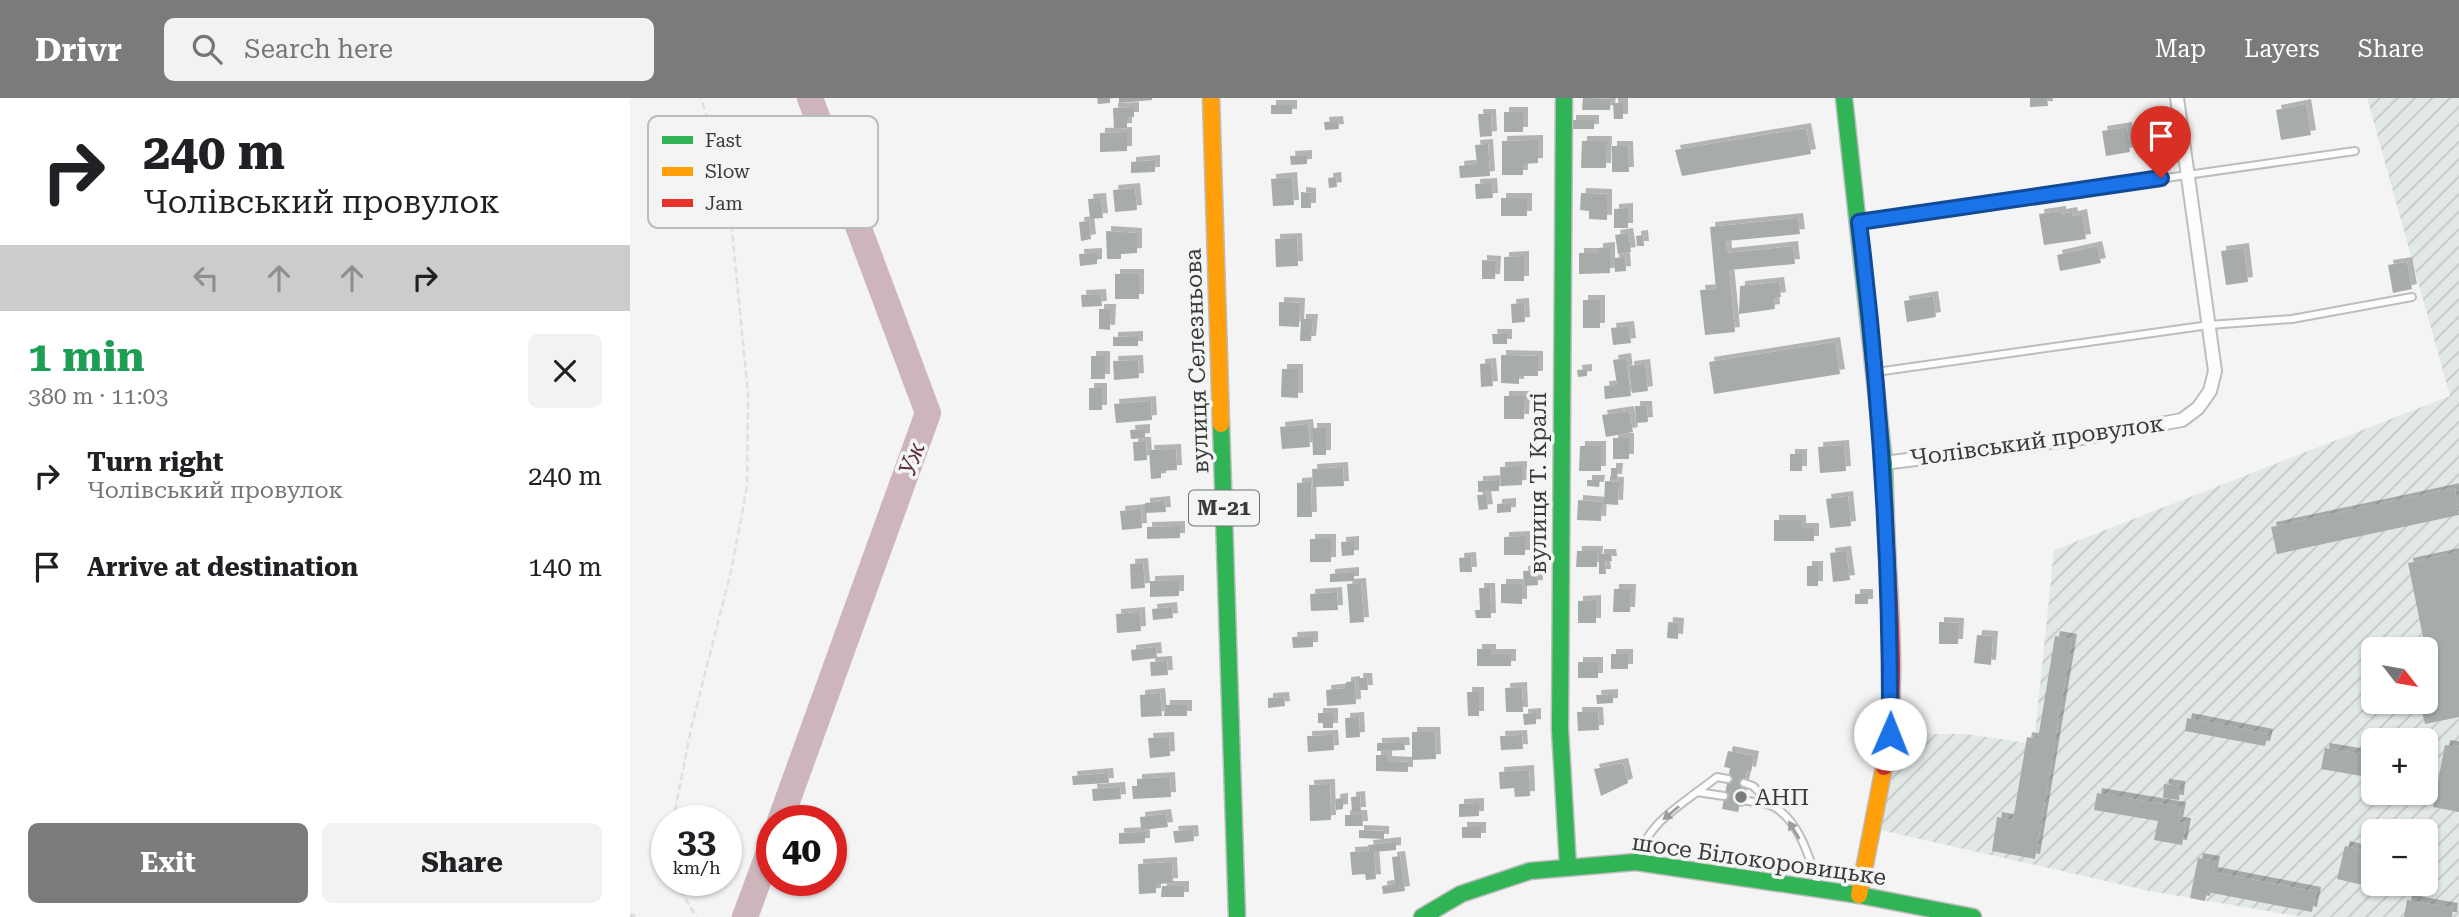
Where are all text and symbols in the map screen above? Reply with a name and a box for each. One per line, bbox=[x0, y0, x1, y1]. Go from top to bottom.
search box bbox=[164, 18, 654, 81]
text: Drivr bbox=[35, 30, 122, 69]
icon: search bbox=[188, 30, 226, 68]
text: Search here bbox=[244, 34, 393, 64]
text: Map bbox=[2155, 35, 2206, 63]
text: Layers bbox=[2244, 35, 2320, 63]
text: Share bbox=[2358, 35, 2424, 63]
pin bbox=[2131, 106, 2191, 178]
legend bbox=[648, 116, 878, 228]
icon: arrive bbox=[2142, 117, 2180, 155]
text: 240 m bbox=[143, 124, 285, 181]
icon: right bbox=[28, 126, 119, 217]
text: Fast bbox=[705, 129, 742, 152]
text: Slow bbox=[705, 160, 750, 183]
text: Чолівський провулок bbox=[143, 183, 499, 221]
text: Jam bbox=[705, 192, 743, 215]
street label: вулиця Селезньова bbox=[1180, 247, 1214, 474]
icon: left bbox=[187, 259, 225, 297]
icon: ahead bbox=[260, 259, 298, 297]
icon: ahead bbox=[333, 259, 371, 297]
icon: right bbox=[406, 259, 444, 297]
text: 1 min bbox=[28, 332, 145, 381]
button: close bbox=[528, 334, 602, 408]
text: 380 m · 11:03 bbox=[28, 383, 168, 410]
street label: вулиця Т. Кралі bbox=[1525, 392, 1552, 574]
street label: Чолівський провулок bbox=[1908, 410, 2166, 472]
water label: Уж bbox=[893, 438, 931, 479]
text: Turn right bbox=[87, 447, 223, 477]
icon: right bbox=[28, 457, 66, 495]
text: 240 m bbox=[528, 461, 602, 491]
text: Чолівський провулок bbox=[87, 477, 343, 504]
road number: М-21 bbox=[1189, 490, 1259, 526]
icon: arrive bbox=[28, 548, 66, 586]
text: Arrive at destination bbox=[87, 552, 358, 582]
text: 140 m bbox=[528, 552, 602, 582]
north arrow bbox=[2361, 637, 2438, 714]
map controls bbox=[2361, 637, 2438, 896]
position arrow bbox=[1853, 697, 1927, 771]
button: + bbox=[2361, 728, 2438, 805]
place label: АНП bbox=[1755, 784, 1809, 811]
marker: АНП bbox=[1733, 789, 1749, 805]
speed limit sign: 40 bbox=[756, 805, 847, 896]
one-way arrow bbox=[1662, 805, 1679, 820]
button: − bbox=[2361, 819, 2438, 896]
text: 33 bbox=[677, 821, 716, 862]
one-way arrow bbox=[1788, 821, 1801, 840]
button: Exit bbox=[28, 823, 308, 903]
button: Share bbox=[322, 823, 602, 903]
street label: шосе Білокоровицьке bbox=[1630, 829, 1888, 891]
text: km/h bbox=[672, 857, 721, 878]

